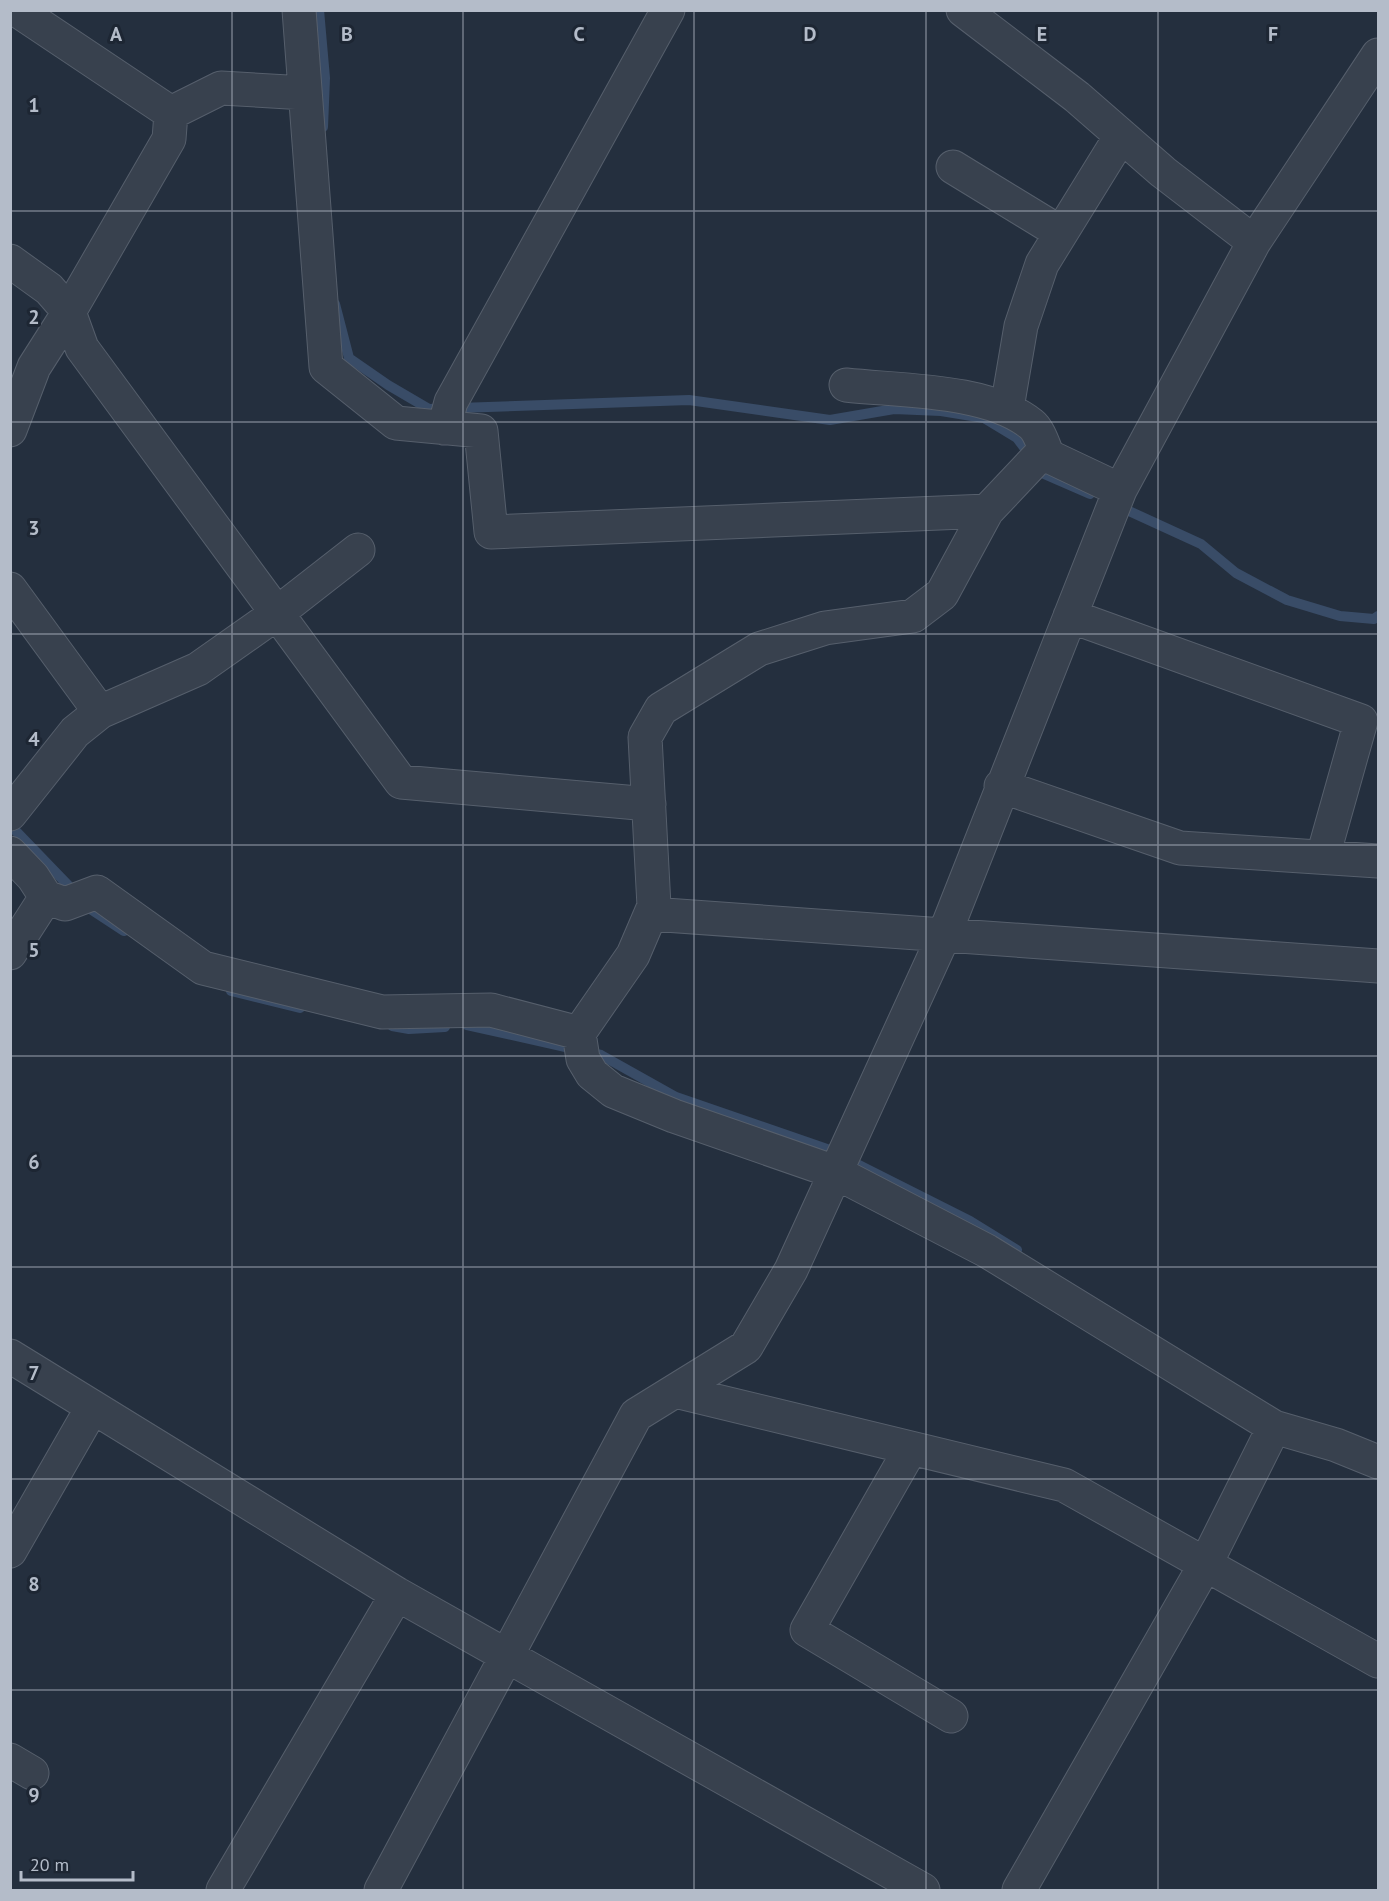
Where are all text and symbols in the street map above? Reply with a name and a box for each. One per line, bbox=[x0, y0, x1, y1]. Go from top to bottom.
text: A bbox=[110, 21, 123, 47]
text: B bbox=[341, 21, 353, 47]
text: C bbox=[573, 21, 585, 47]
text: D bbox=[804, 21, 817, 47]
text: E bbox=[1037, 21, 1047, 47]
text: F bbox=[1268, 21, 1278, 47]
text: 1 bbox=[28, 92, 40, 118]
text: 2 bbox=[28, 304, 40, 330]
text: 3 bbox=[28, 515, 40, 541]
text: 4 bbox=[28, 726, 40, 752]
text: 5 bbox=[28, 937, 40, 963]
text: 6 bbox=[28, 1149, 40, 1175]
text: 7 bbox=[28, 1360, 40, 1386]
text: 8 bbox=[28, 1571, 40, 1597]
text: 9 bbox=[28, 1782, 40, 1808]
scale bar bbox=[21, 1844, 134, 1882]
text: 20 m bbox=[30, 1853, 69, 1876]

